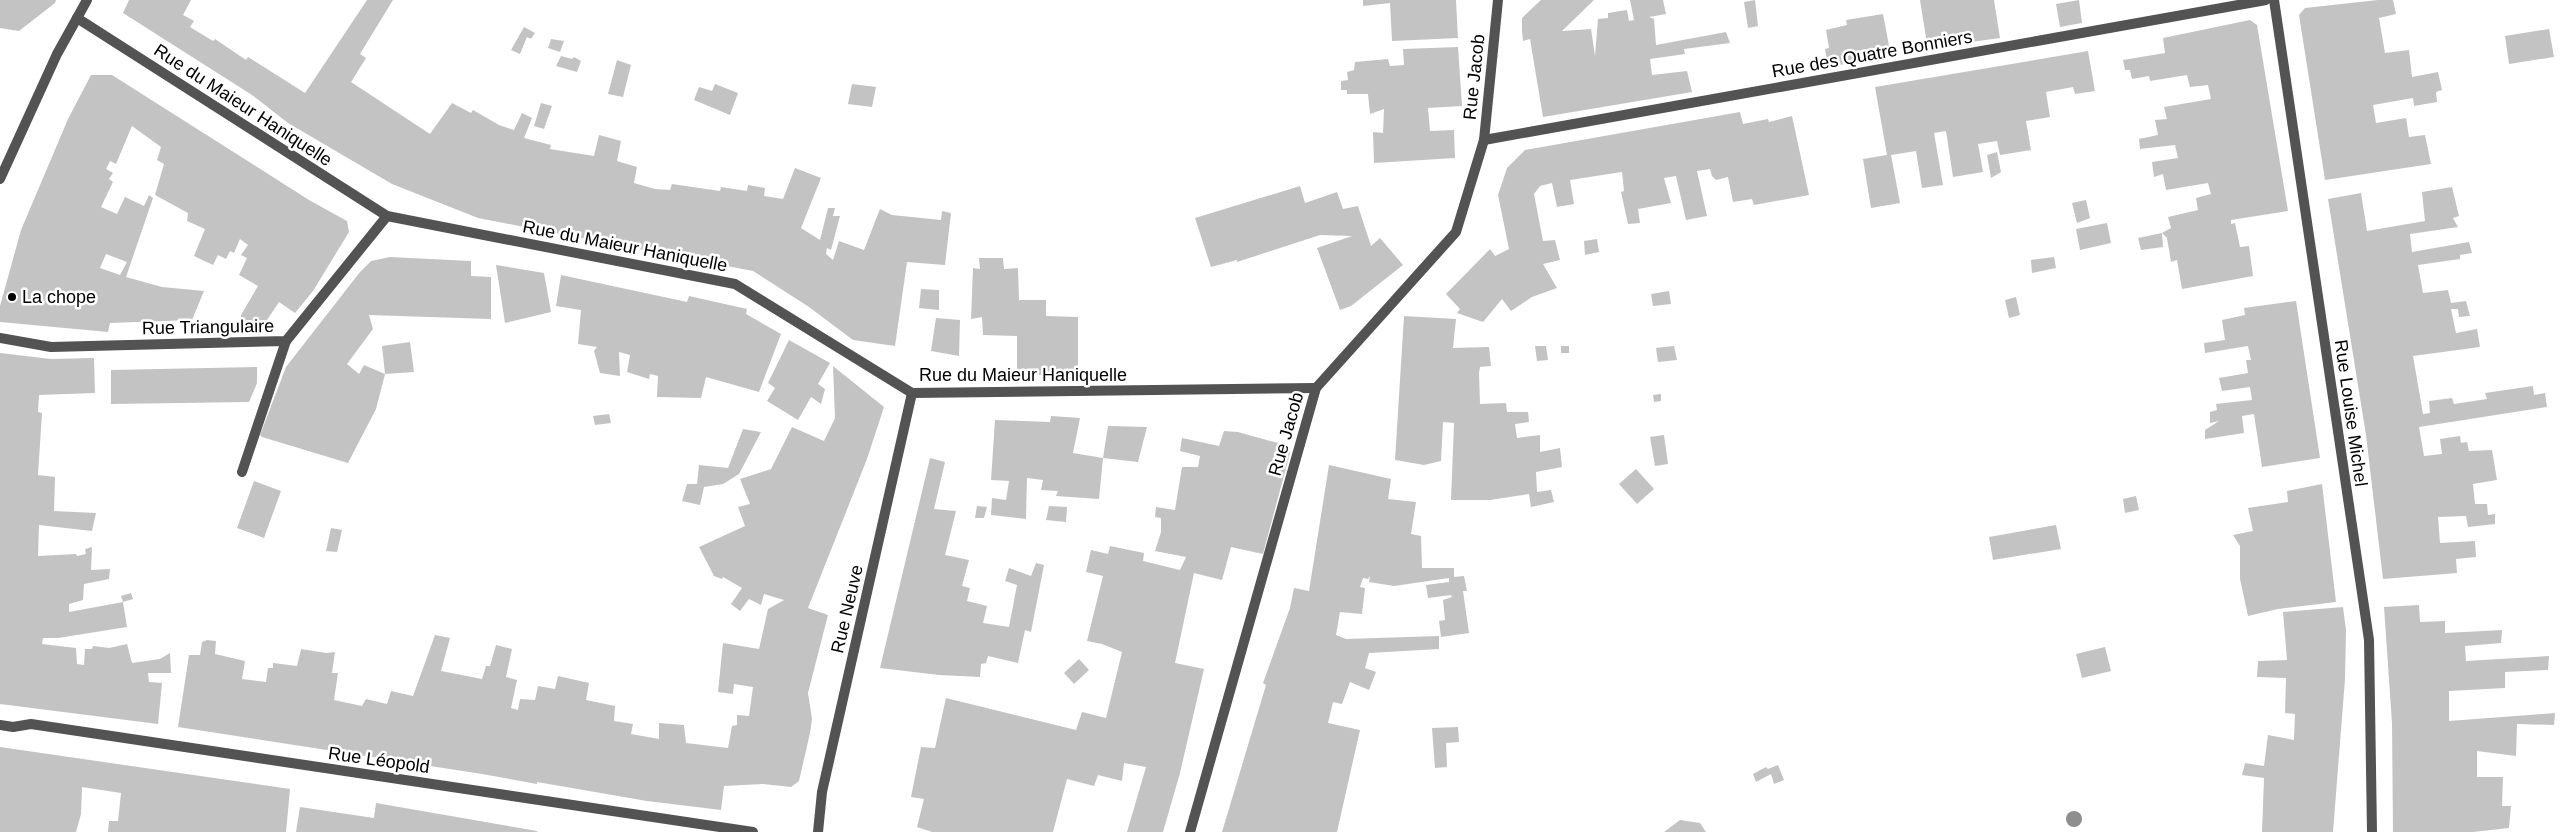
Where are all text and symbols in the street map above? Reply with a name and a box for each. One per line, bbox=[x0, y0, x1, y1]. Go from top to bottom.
street label: Rue des Quatre Bonniers bbox=[1770, 27, 1974, 81]
street label: Rue Jacob bbox=[1460, 33, 1488, 121]
street label: Rue du Maieur Haniquelle bbox=[150, 40, 336, 170]
street label: Rue du Maieur Haniquelle bbox=[521, 216, 729, 276]
place label: La chope bbox=[22, 287, 96, 307]
marker: La chope bbox=[6, 291, 18, 303]
street label: Rue Triangulaire bbox=[142, 316, 274, 338]
street label: Rue Louise Michel bbox=[2331, 338, 2371, 488]
street label: Rue du Maieur Haniquelle bbox=[919, 365, 1127, 385]
street label: Rue Jacob bbox=[1265, 390, 1307, 478]
street label: Rue Neuve bbox=[827, 563, 867, 655]
street label: Rue Léopold bbox=[327, 743, 431, 777]

